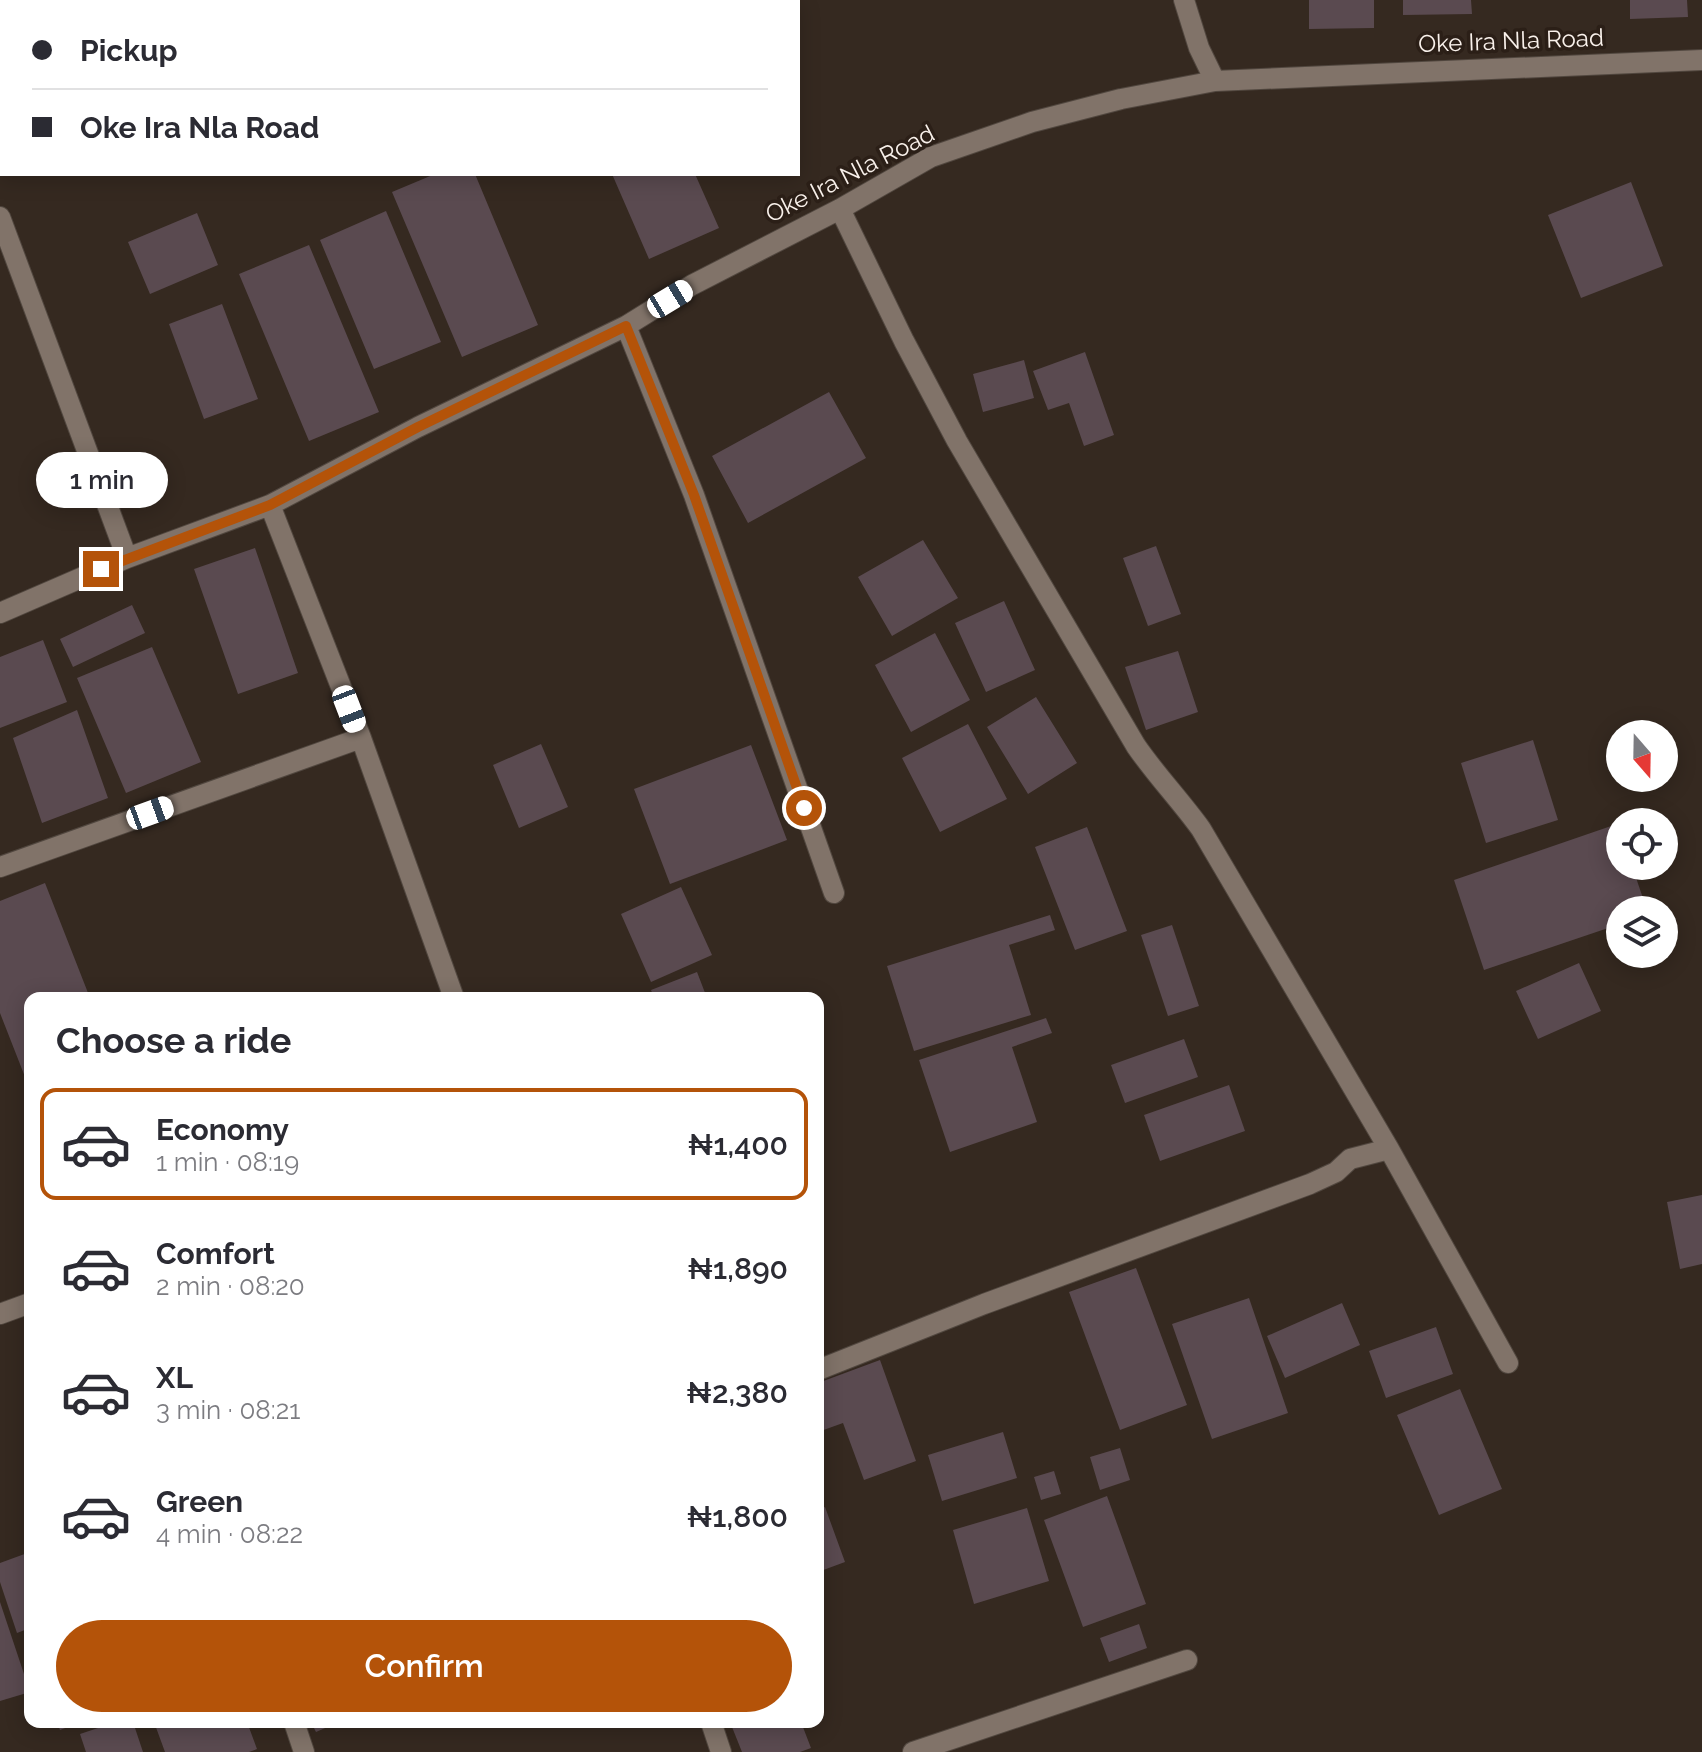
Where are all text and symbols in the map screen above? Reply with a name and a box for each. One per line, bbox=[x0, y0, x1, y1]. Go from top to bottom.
street label: Oke Ira Nla Road bbox=[1418, 23, 1604, 58]
text: Pickup bbox=[80, 33, 178, 68]
text: Oke Ira Nla Road bbox=[80, 110, 319, 145]
street label: Oke Ira Nla Road bbox=[760, 118, 939, 229]
car bbox=[643, 276, 697, 322]
callout: 1 min bbox=[35, 453, 167, 509]
text: 1 min bbox=[70, 465, 134, 495]
route end bbox=[83, 551, 119, 587]
car bbox=[329, 682, 369, 736]
north arrow bbox=[1606, 720, 1678, 792]
map controls bbox=[1606, 720, 1678, 968]
route start bbox=[786, 790, 822, 826]
car bbox=[123, 794, 177, 832]
button: locate bbox=[1606, 808, 1678, 880]
button: layers bbox=[1606, 896, 1678, 968]
text: Choose a ride bbox=[56, 1019, 291, 1061]
icon: car bbox=[60, 1108, 132, 1180]
text: Economy bbox=[156, 1112, 289, 1147]
text: ₦1,400 bbox=[688, 1127, 788, 1162]
text: 1 min · 08:19 bbox=[156, 1147, 299, 1177]
icon: car bbox=[60, 1232, 132, 1304]
text: Comfort bbox=[156, 1236, 275, 1271]
text: ₦1,890 bbox=[687, 1251, 788, 1286]
text: 2 min · 08:20 bbox=[156, 1271, 305, 1301]
icon: car bbox=[60, 1356, 132, 1428]
text: XL bbox=[156, 1360, 193, 1395]
text: ₦2,380 bbox=[686, 1375, 788, 1410]
text: 3 min · 08:21 bbox=[156, 1395, 300, 1425]
icon: car bbox=[60, 1480, 132, 1552]
text: Green bbox=[156, 1484, 243, 1519]
text: ₦1,800 bbox=[687, 1499, 788, 1534]
text: 4 min · 08:22 bbox=[156, 1519, 303, 1549]
button: Confirm bbox=[56, 1620, 792, 1712]

